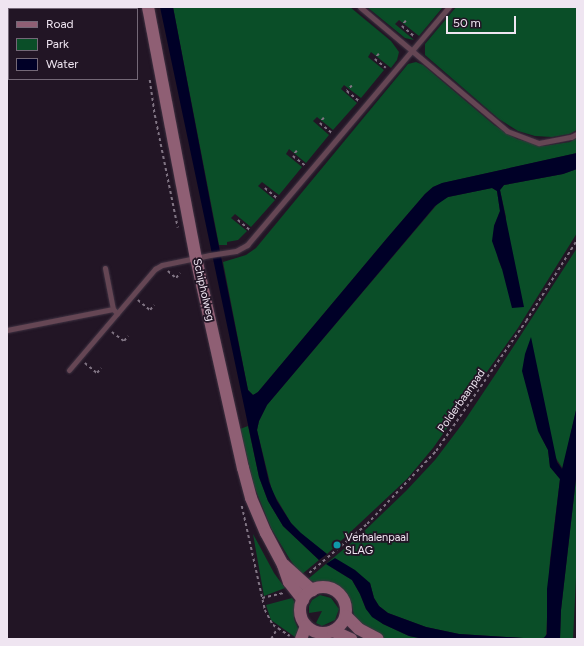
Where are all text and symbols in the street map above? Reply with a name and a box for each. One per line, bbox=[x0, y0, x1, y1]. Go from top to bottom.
legend bbox=[8, 8, 138, 80]
scale bar bbox=[448, 8, 518, 34]
text: 50 m bbox=[453, 16, 481, 30]
text: Road bbox=[46, 17, 74, 31]
text: Park bbox=[46, 37, 69, 51]
text: Water bbox=[46, 57, 78, 71]
street label: Schipholweg bbox=[189, 257, 217, 323]
street label: Polderbaanpad bbox=[435, 367, 489, 435]
place label: Verhalenpaal SLAG bbox=[345, 532, 408, 558]
marker: Verhalenpaal SLAG bbox=[332, 540, 342, 550]

